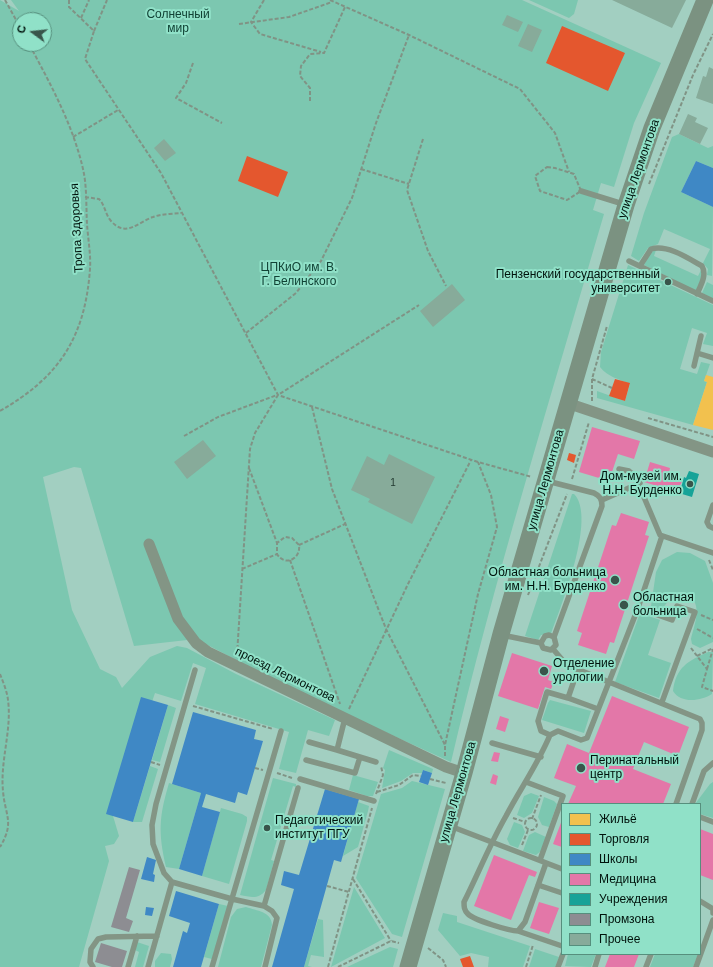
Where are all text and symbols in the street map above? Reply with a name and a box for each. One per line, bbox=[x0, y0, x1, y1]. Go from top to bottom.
park label: Солнечный мир bbox=[146, 8, 210, 36]
north arrow bbox=[12, 12, 52, 52]
text: С bbox=[15, 24, 28, 35]
street label: улица Лермонтова bbox=[615, 117, 663, 221]
street label: Тропа Здоровья bbox=[67, 183, 87, 273]
park label: ЦПКиО им. В. Г. Белинского bbox=[261, 261, 337, 289]
place label: Пензенский государственный университет bbox=[496, 268, 660, 296]
marker: Пензенский государственный университет bbox=[663, 277, 673, 287]
street label: улица Лермонтова bbox=[525, 428, 567, 532]
place label: Дом-музей им. Н.Н. Бурденко bbox=[600, 470, 682, 498]
house number: 1 bbox=[390, 477, 396, 489]
marker: Дом-музей им. Н.Н. Бурденко bbox=[685, 479, 695, 489]
place label: Областная больница им. Н.Н. Бурденко bbox=[489, 566, 606, 594]
marker: Областная больница им. Н.Н. Бурденко bbox=[609, 574, 621, 586]
place label: Областная больница bbox=[633, 591, 694, 619]
marker: Областная больница bbox=[618, 599, 630, 611]
street label: проезд Лермонтова bbox=[233, 645, 337, 705]
place label: Отделение урологии bbox=[553, 657, 614, 685]
marker: Отделение урологии bbox=[538, 665, 550, 677]
street label: улица Лермонтова bbox=[437, 740, 479, 844]
place label: Перинатальный центр bbox=[590, 754, 679, 782]
marker: Перинатальный центр bbox=[575, 762, 587, 774]
legend bbox=[561, 803, 701, 955]
text: Жильё bbox=[599, 812, 637, 826]
place label: Педагогический институт ПГУ bbox=[275, 814, 363, 842]
marker: Педагогический институт ПГУ bbox=[262, 823, 272, 833]
text: Торговля bbox=[599, 832, 649, 846]
text: Школы bbox=[599, 852, 637, 866]
text: Медицина bbox=[599, 872, 656, 886]
text: Учреждения bbox=[599, 892, 668, 906]
text: Промзона bbox=[599, 912, 654, 926]
text: Прочее bbox=[599, 932, 640, 946]

